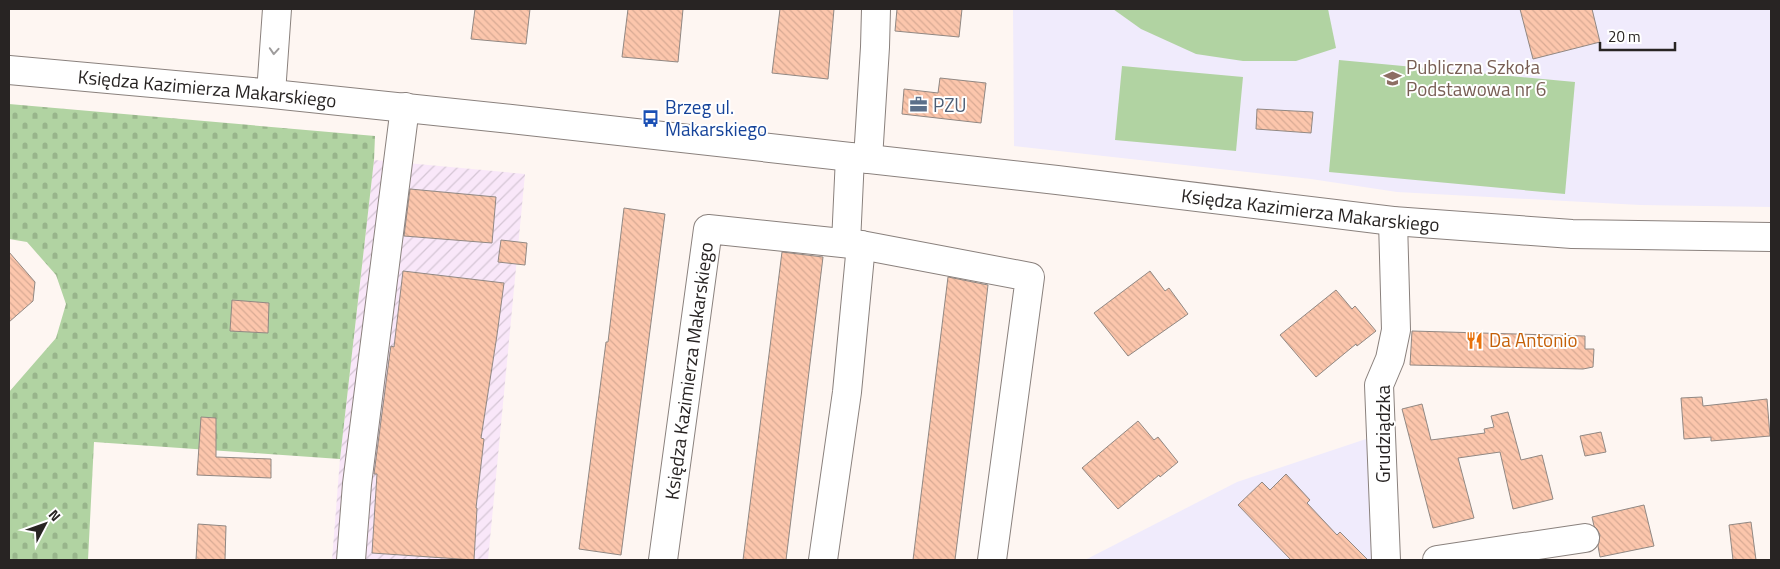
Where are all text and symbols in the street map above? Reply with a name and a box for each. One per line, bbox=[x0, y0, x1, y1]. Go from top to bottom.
scale bar bbox=[1600, 20, 1675, 52]
text: 20 m bbox=[1608, 25, 1641, 48]
one-way arrow bbox=[269, 47, 280, 55]
place label: Publiczna Szkoła Podstawowa nr 6 bbox=[1406, 52, 1546, 103]
street label: Księdza Kazimierza Makarskiego bbox=[77, 61, 338, 115]
school or university icon: Publiczna Szkoła Podstawowa nr 6 bbox=[1382, 68, 1402, 88]
place label: PZU bbox=[933, 90, 967, 119]
place label: Brzeg ul. Makarskiego bbox=[665, 92, 767, 143]
office icon: PZU bbox=[909, 95, 929, 115]
bus stop icon: Brzeg ul. Makarskiego bbox=[641, 108, 661, 128]
street label: Księdza Kazimierza Makarskiego bbox=[1180, 180, 1441, 238]
street label: Księdza Kazimierza Makarskiego bbox=[656, 240, 720, 501]
place label: Da Antonio bbox=[1489, 325, 1578, 354]
restaurant icon: Da Antonio bbox=[1465, 330, 1485, 350]
street label: Grudziądzka bbox=[1368, 385, 1397, 483]
north arrow bbox=[20, 499, 70, 549]
text: N bbox=[44, 505, 66, 526]

